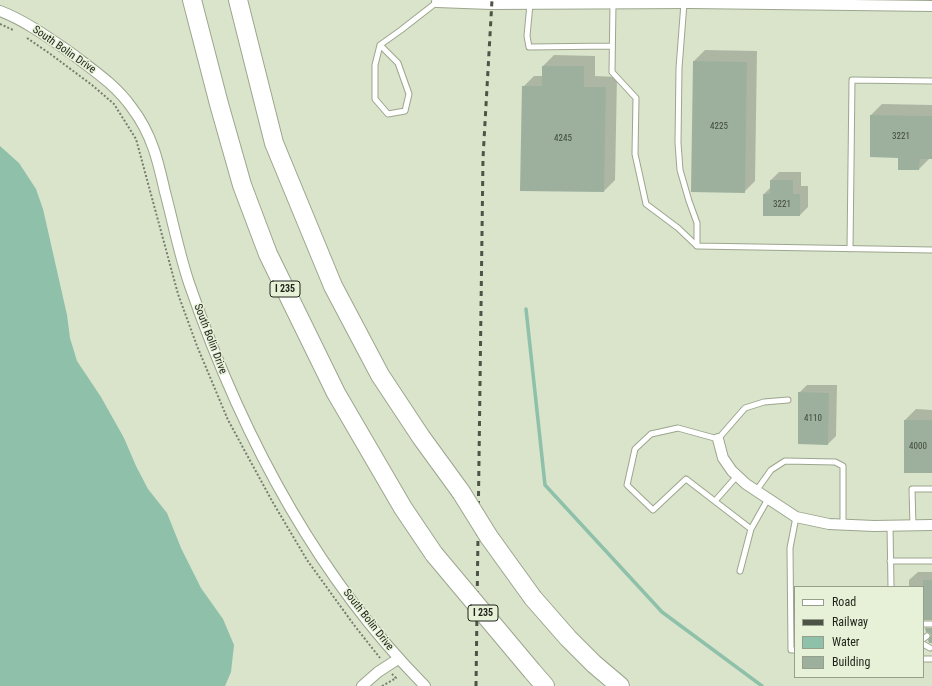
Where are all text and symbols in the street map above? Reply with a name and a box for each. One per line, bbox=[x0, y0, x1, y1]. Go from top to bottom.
street label: South Bolin Drive bbox=[30, 23, 98, 77]
house number: 4225 bbox=[710, 122, 728, 132]
house number: 3221 bbox=[892, 132, 910, 142]
house number: 4245 bbox=[554, 134, 572, 144]
house number: 3221 bbox=[773, 200, 791, 210]
road number: I 235 bbox=[270, 281, 300, 297]
street label: South Bolin Drive bbox=[191, 302, 229, 376]
house number: 4110 bbox=[804, 414, 822, 424]
house number: 4000 bbox=[909, 442, 927, 452]
legend bbox=[794, 586, 924, 678]
street label: South Bolin Drive bbox=[340, 587, 396, 653]
text: Road bbox=[832, 595, 856, 609]
road number: I 235 bbox=[468, 605, 498, 621]
text: Railway bbox=[832, 615, 868, 629]
text: Water bbox=[832, 635, 860, 649]
text: Building bbox=[832, 655, 870, 669]

